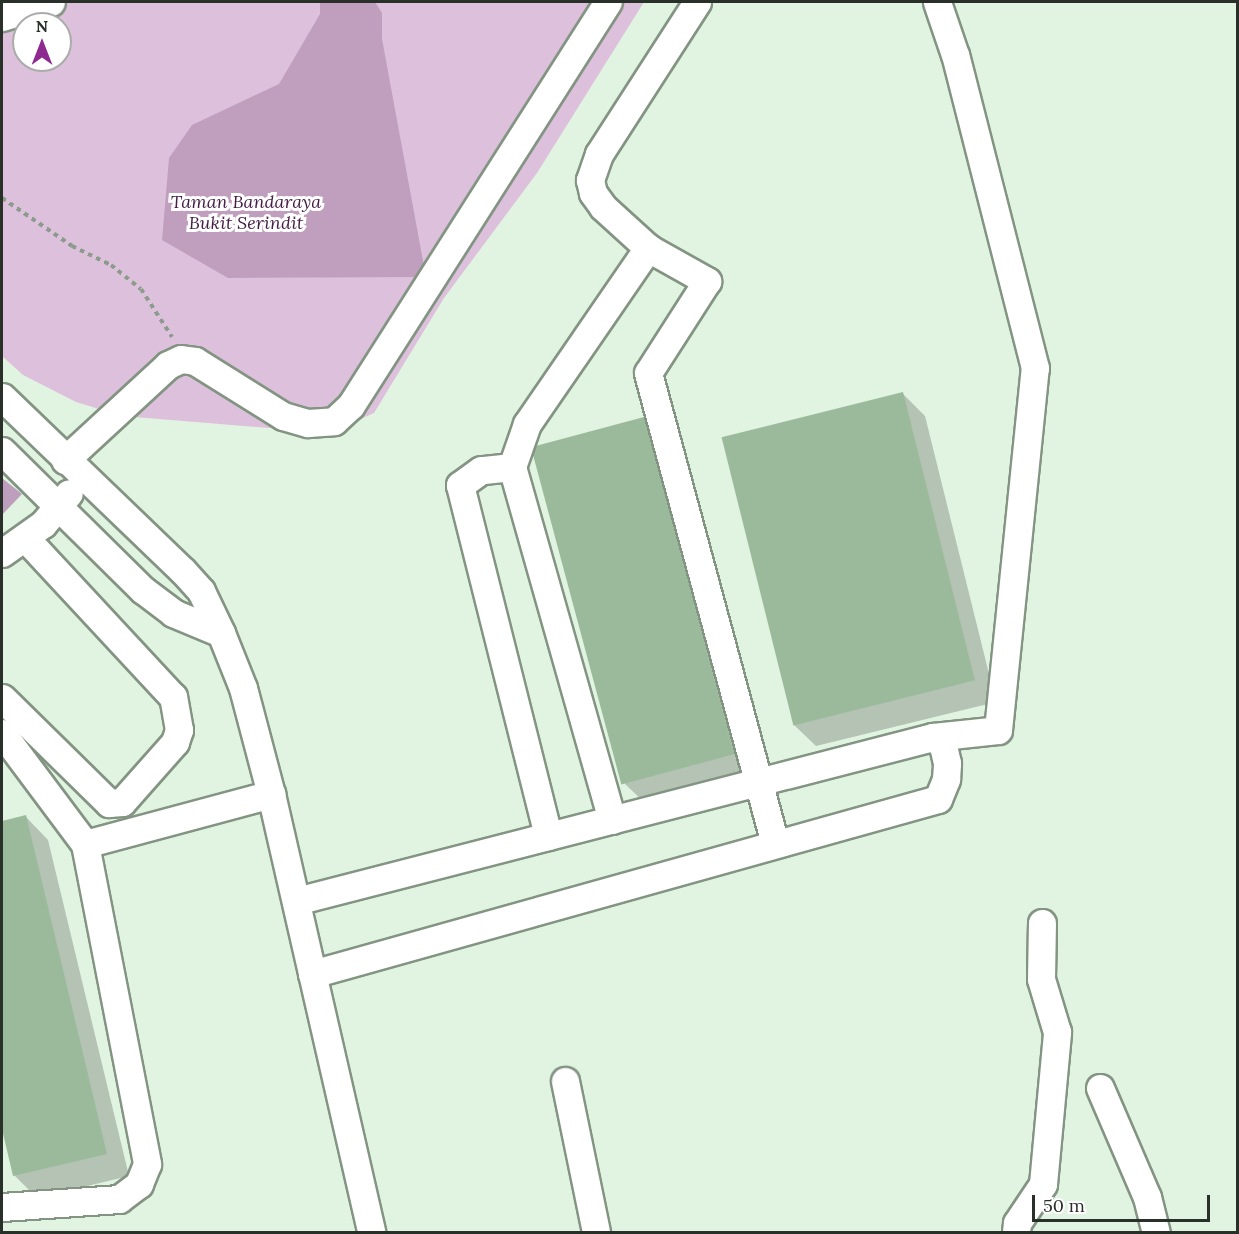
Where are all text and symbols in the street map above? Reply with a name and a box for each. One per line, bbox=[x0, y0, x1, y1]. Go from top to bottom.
north arrow bbox=[12, 12, 72, 72]
text: N bbox=[36, 16, 48, 36]
park label: Taman Bandaraya Bukit Serindit bbox=[171, 192, 321, 234]
scale bar bbox=[1035, 1183, 1214, 1221]
text: 50 m bbox=[1043, 1194, 1085, 1217]

